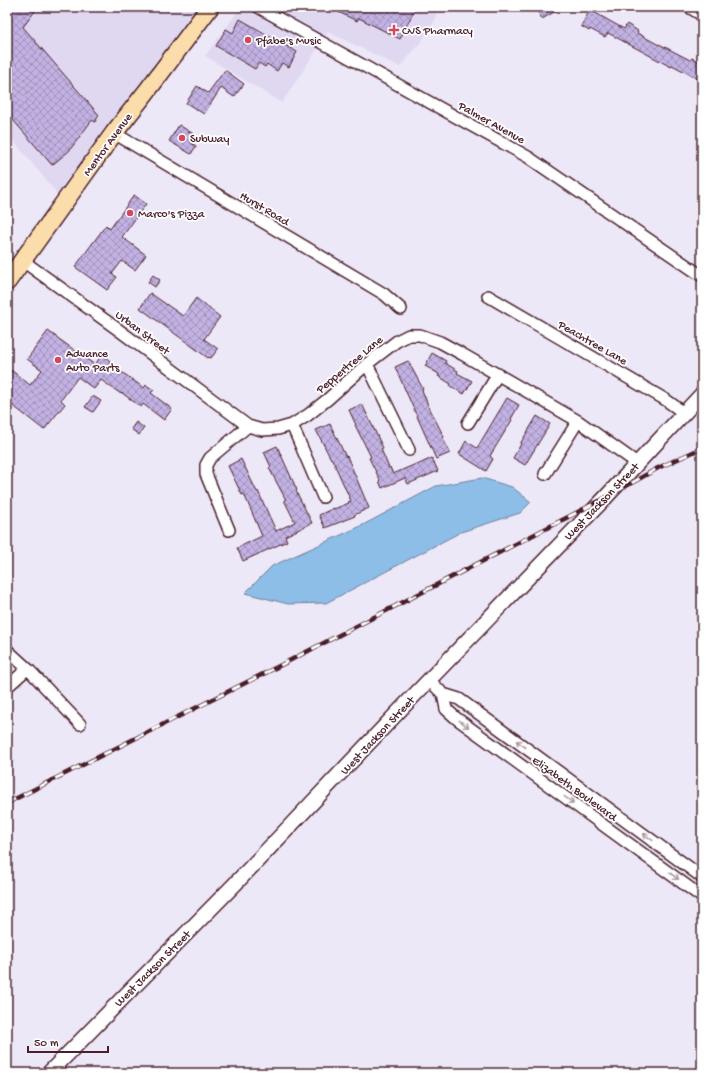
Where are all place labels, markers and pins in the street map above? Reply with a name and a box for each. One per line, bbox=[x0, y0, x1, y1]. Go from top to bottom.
marker: CVS Pharmacy bbox=[389, 25, 399, 35]
place label: CVS Pharmacy bbox=[402, 25, 473, 39]
marker: Pfabe's Music bbox=[243, 35, 253, 45]
place label: Pfabe's Music bbox=[255, 35, 322, 49]
marker: Subway bbox=[177, 133, 187, 143]
place label: Subway bbox=[190, 133, 229, 147]
marker: Marco's Pizza bbox=[125, 208, 135, 218]
place label: Marco's Pizza bbox=[138, 208, 205, 222]
place label: Advance Auto Parts bbox=[66, 348, 120, 376]
marker: Advance Auto Parts bbox=[53, 355, 63, 365]

